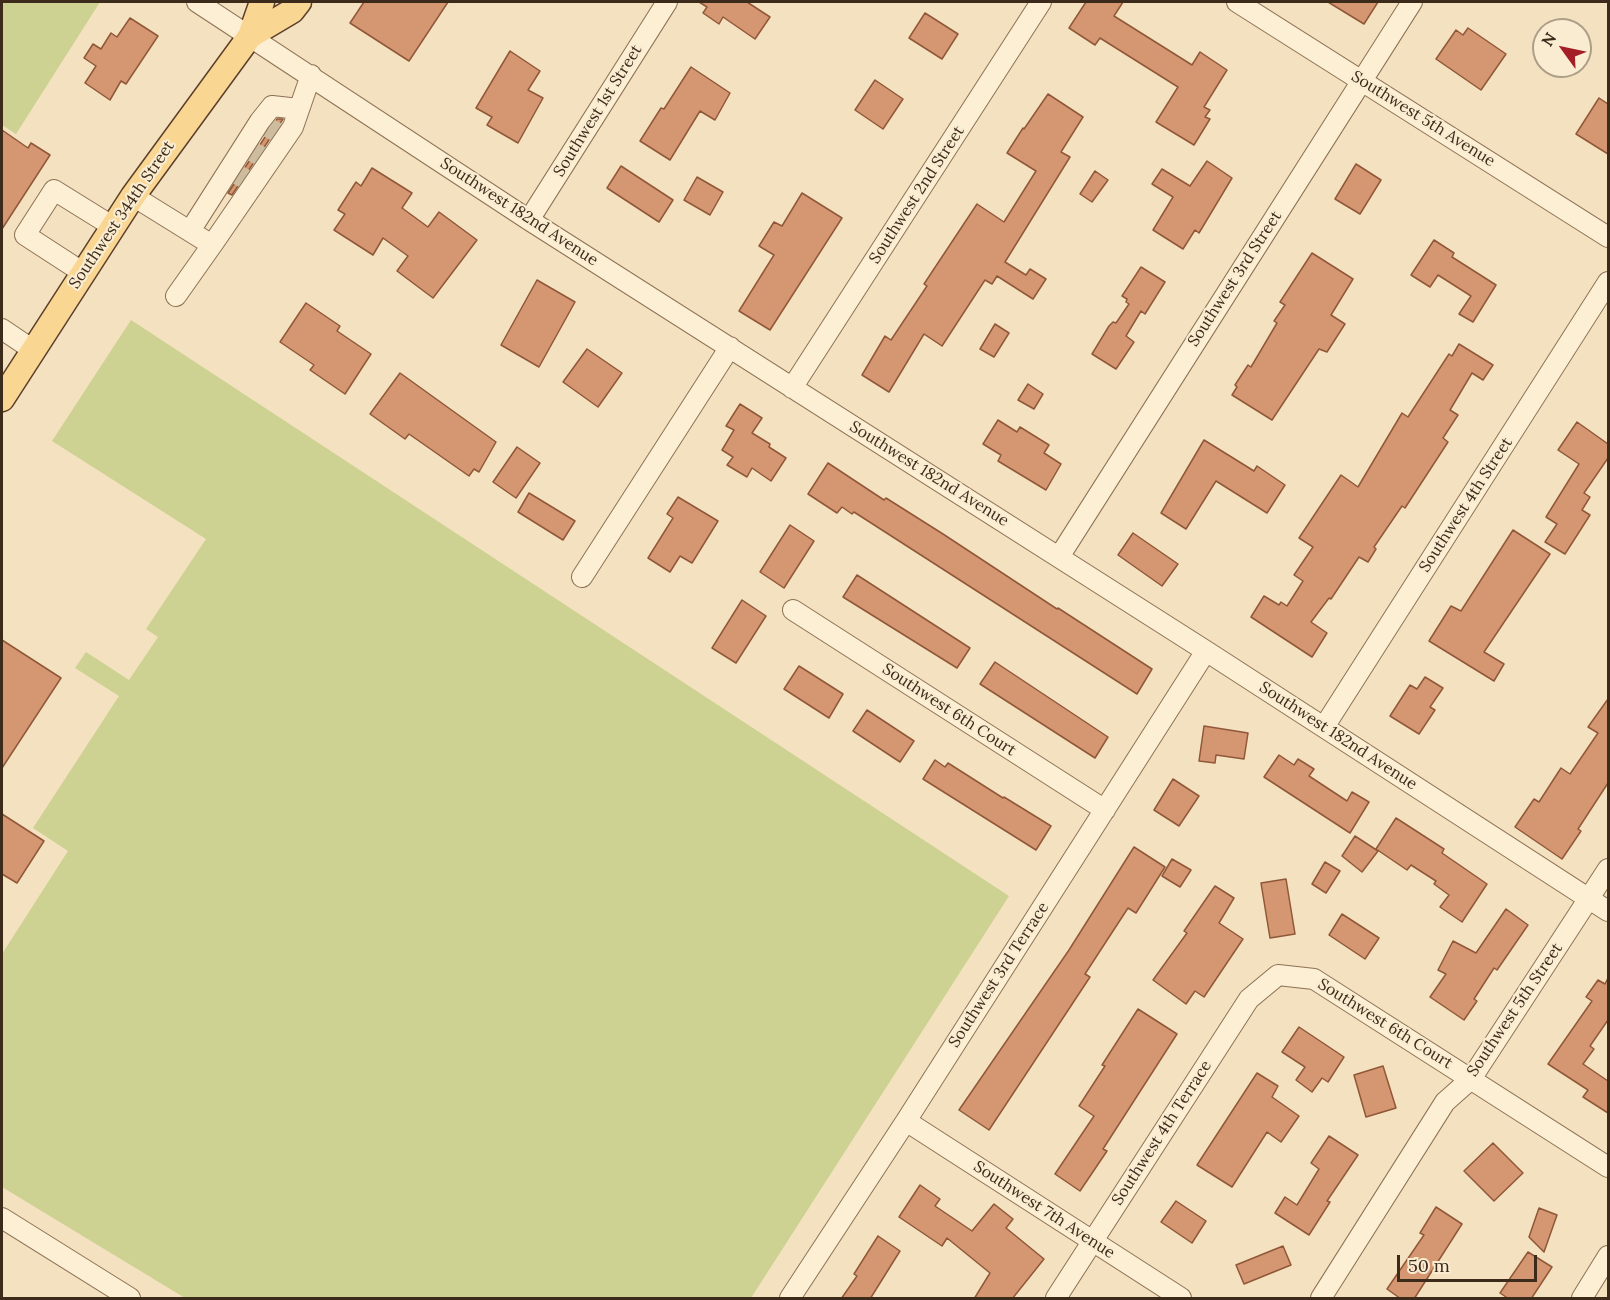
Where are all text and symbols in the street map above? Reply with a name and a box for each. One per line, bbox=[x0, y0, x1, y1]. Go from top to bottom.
north arrow bbox=[1532, 18, 1592, 78]
text: N bbox=[1537, 29, 1560, 50]
street label: Southwest 1st Street bbox=[550, 42, 646, 180]
street label: Southwest 5th Avenue bbox=[1348, 67, 1498, 171]
street label: Southwest 2nd Street bbox=[865, 123, 969, 267]
street label: Southwest 344th Street bbox=[65, 137, 179, 293]
street label: Southwest 182nd Avenue bbox=[437, 154, 601, 270]
street label: Southwest 3rd Street bbox=[1184, 208, 1286, 350]
street label: Southwest 182nd Avenue bbox=[846, 417, 1012, 531]
street label: Southwest 4th Street bbox=[1415, 434, 1517, 576]
street label: Southwest 6th Court bbox=[879, 660, 1019, 760]
street label: Southwest 182nd Avenue bbox=[1256, 678, 1420, 794]
street label: Southwest 3rd Terrace bbox=[945, 899, 1053, 1051]
street label: Southwest 5th Street bbox=[1463, 940, 1567, 1080]
street label: Southwest 6th Court bbox=[1314, 975, 1456, 1073]
street label: Southwest 4th Terrace bbox=[1108, 1057, 1216, 1209]
street label: Southwest 7th Avenue bbox=[970, 1157, 1118, 1263]
scale bar bbox=[1400, 1243, 1540, 1281]
text: 50 m bbox=[1408, 1254, 1450, 1277]

